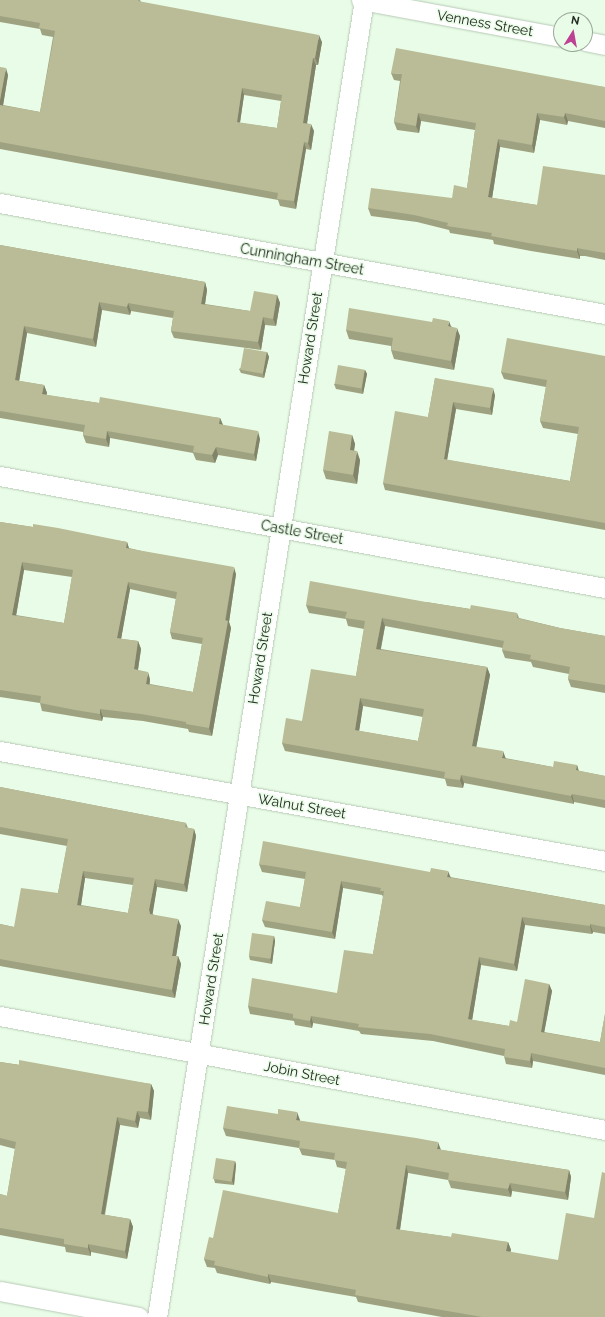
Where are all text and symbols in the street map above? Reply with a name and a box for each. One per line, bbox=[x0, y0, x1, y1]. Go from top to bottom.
street label: Venness Street bbox=[436, 6, 534, 40]
north arrow bbox=[553, 12, 593, 52]
text: N bbox=[570, 14, 581, 28]
street label: Cunningham Street bbox=[239, 240, 365, 278]
street label: Howard Street bbox=[294, 291, 326, 385]
street label: Castle Street bbox=[260, 517, 344, 547]
street label: Howard Street bbox=[244, 611, 276, 705]
street label: Walnut Street bbox=[257, 790, 347, 822]
street label: Howard Street bbox=[195, 932, 227, 1026]
street label: Jobin Street bbox=[263, 1057, 341, 1089]

